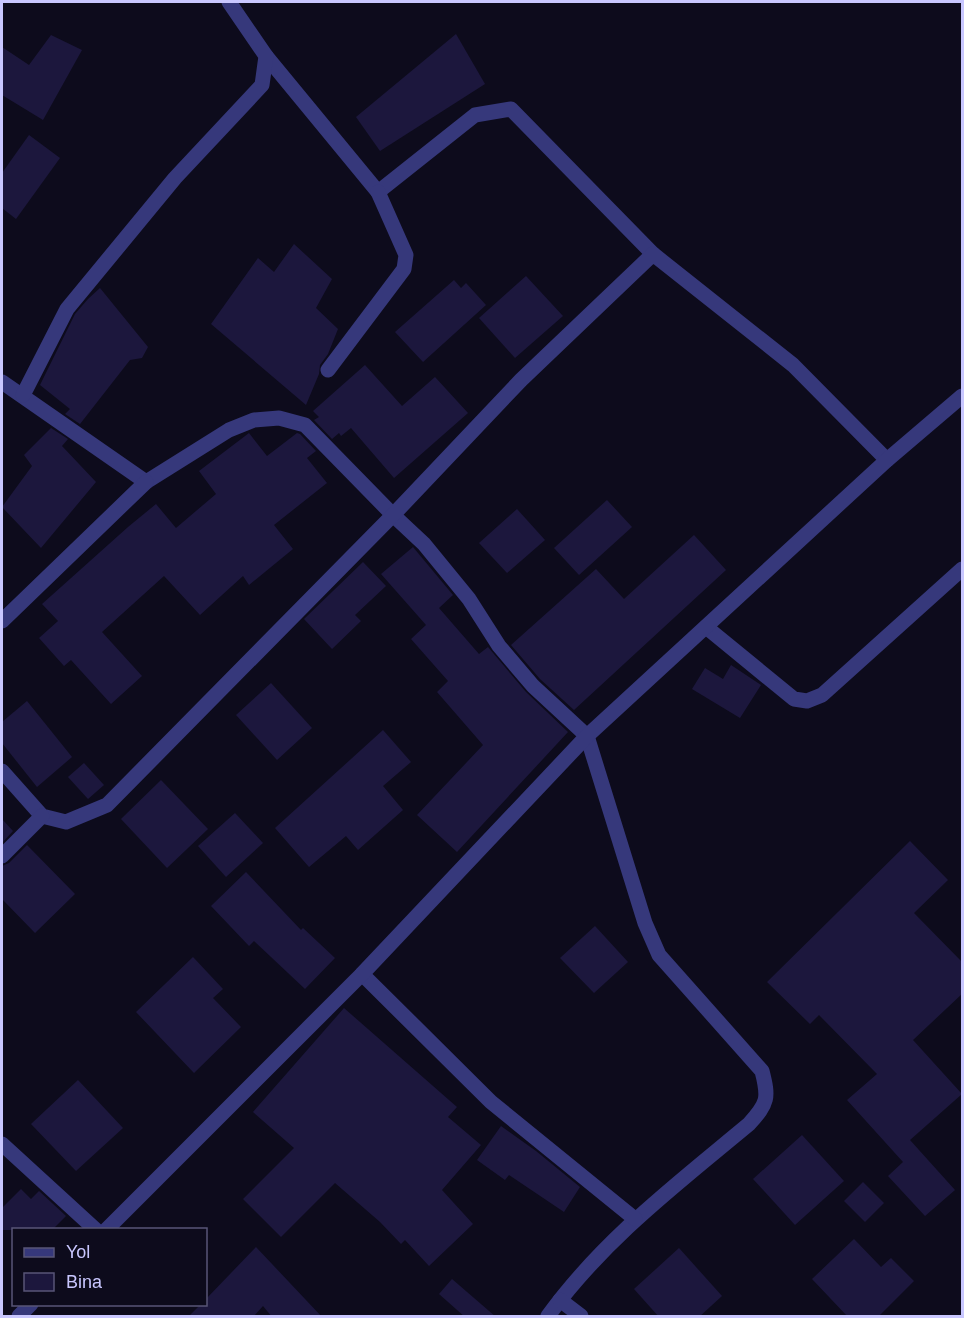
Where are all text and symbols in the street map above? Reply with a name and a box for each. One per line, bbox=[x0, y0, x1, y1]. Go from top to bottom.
legend bbox=[12, 1228, 207, 1306]
text: Yol bbox=[66, 1242, 90, 1262]
text: Bina bbox=[66, 1272, 103, 1292]

